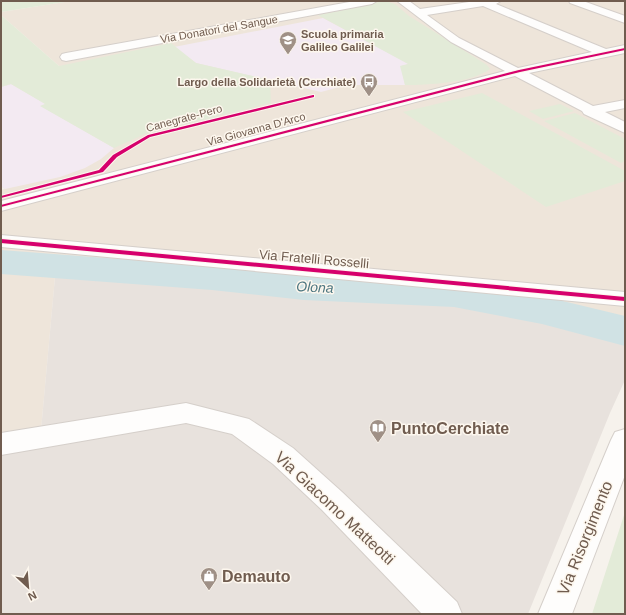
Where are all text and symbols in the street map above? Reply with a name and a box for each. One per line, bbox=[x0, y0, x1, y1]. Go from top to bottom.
street label: Via Donatori del Sangue bbox=[159, 13, 279, 45]
place label: Scuola primaria Galileo Galilei bbox=[301, 28, 384, 53]
school or university icon: Scuola primaria Galileo Galilei bbox=[278, 30, 298, 55]
bus stop icon: Largo della Solidarietà (Cerchiate) bbox=[359, 72, 379, 97]
place label: Largo della Solidarietà (Cerchiate) bbox=[178, 76, 356, 88]
street label: Canegrate-Pero bbox=[145, 102, 223, 134]
street label: Via Giovanna D'Arco bbox=[205, 110, 307, 148]
street label: Via Fratelli Rosselli bbox=[258, 247, 370, 271]
water label: Olona bbox=[296, 278, 334, 296]
library icon: PuntoCerchiate bbox=[368, 418, 388, 443]
place label: PuntoCerchiate bbox=[391, 420, 509, 437]
street label: Via Giacomo Matteotti bbox=[272, 448, 398, 568]
street label: Via Risorgimento bbox=[554, 478, 616, 598]
shop icon: Demauto bbox=[199, 566, 219, 591]
north arrow bbox=[8, 567, 48, 607]
place label: Demauto bbox=[222, 568, 291, 585]
text: N bbox=[26, 589, 39, 603]

